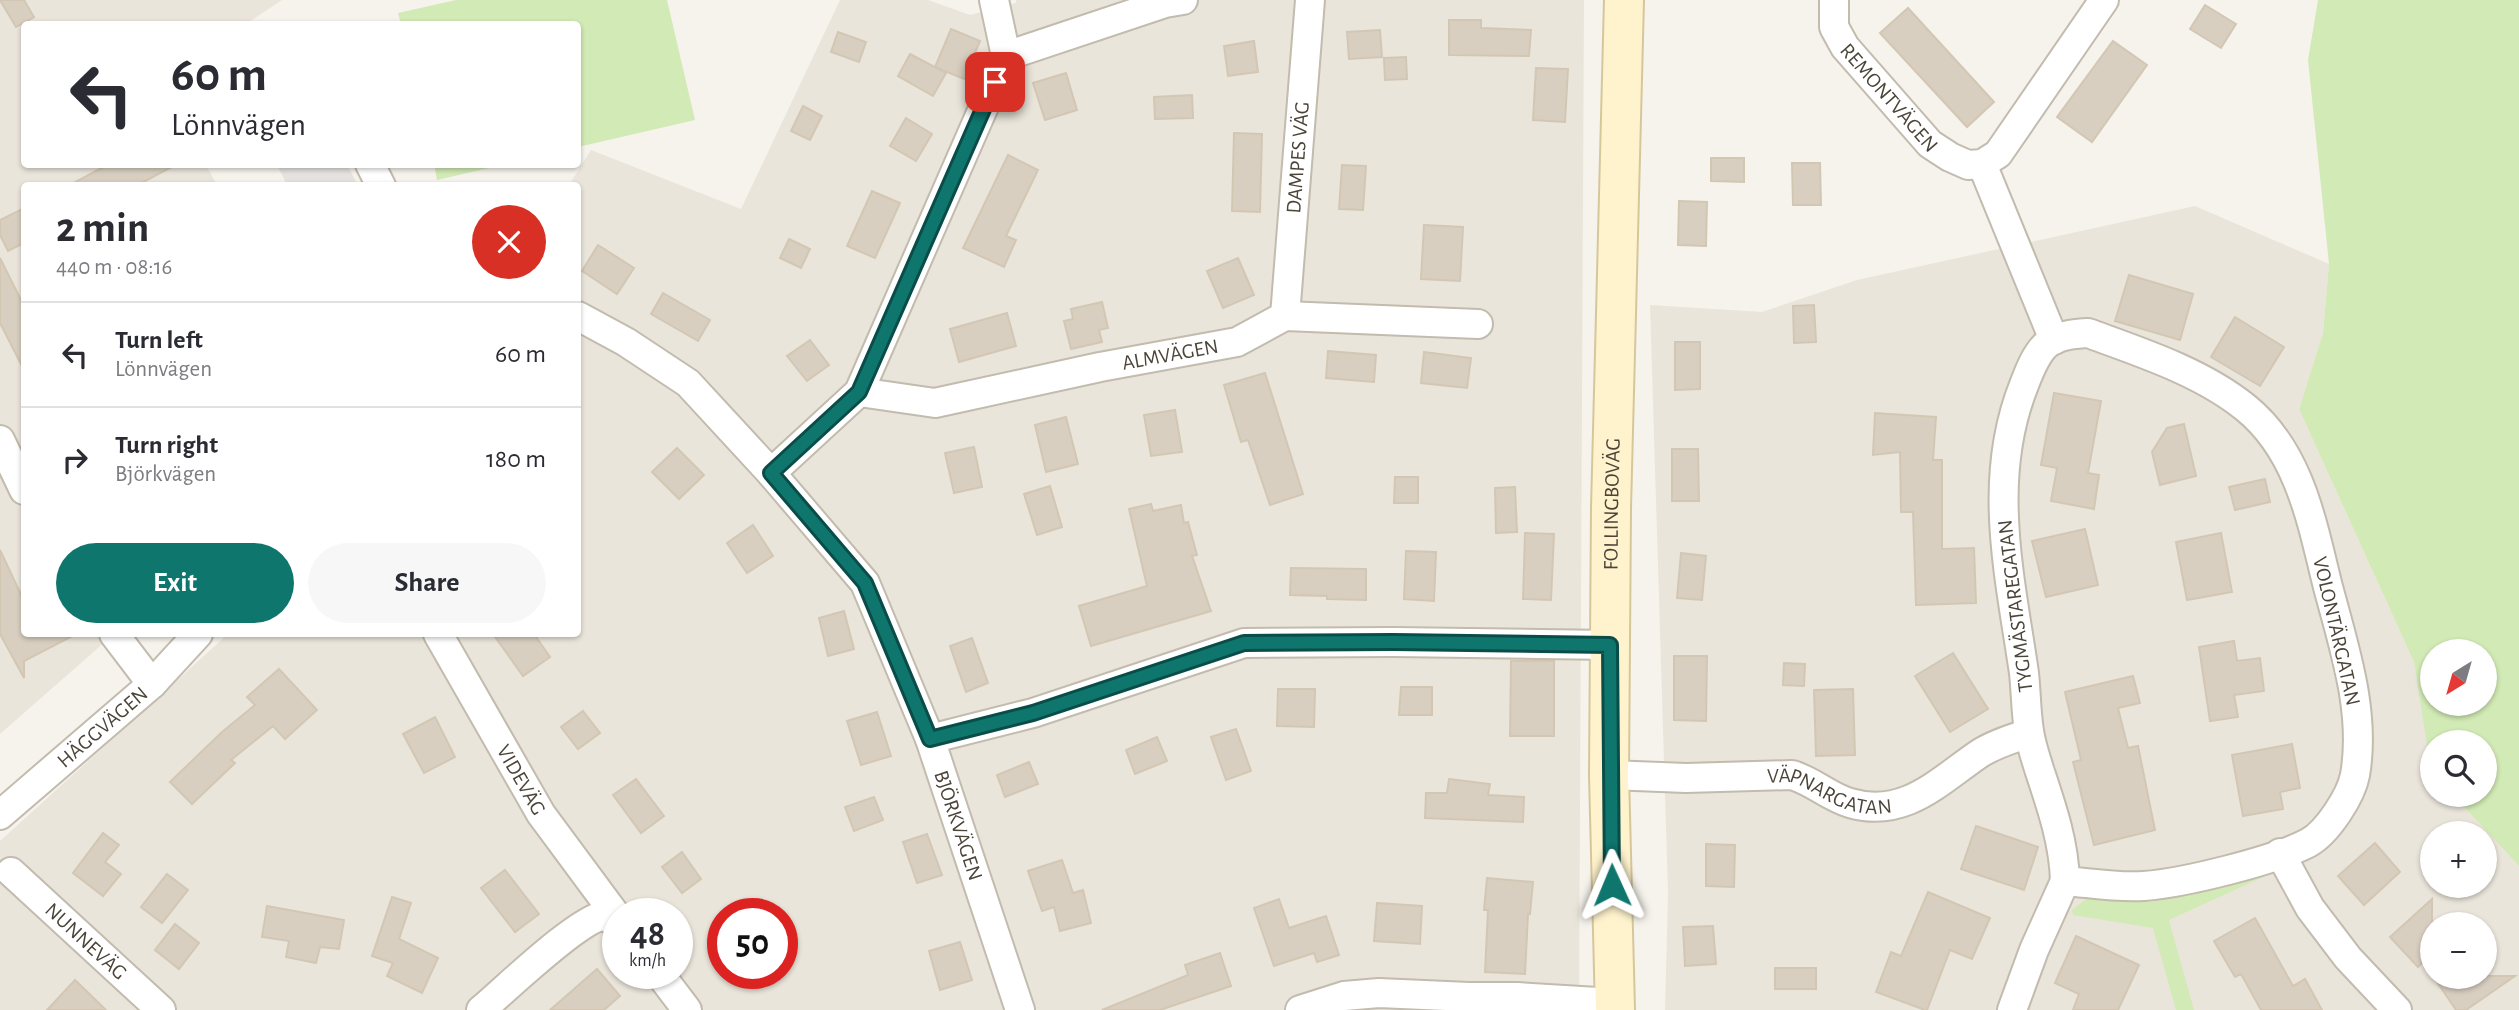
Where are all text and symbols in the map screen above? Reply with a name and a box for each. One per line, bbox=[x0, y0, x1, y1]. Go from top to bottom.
street label: REMONTVÄGEN bbox=[1836, 40, 1942, 156]
icon: left bbox=[56, 49, 147, 140]
text: 60 m bbox=[171, 51, 267, 100]
pin bbox=[965, 52, 1025, 112]
icon: arrive bbox=[976, 63, 1014, 101]
street label: DAMPES VÄG bbox=[1283, 101, 1313, 214]
text: Lönnvägen bbox=[171, 109, 306, 141]
button: close bbox=[472, 205, 546, 279]
text: 2 min bbox=[56, 207, 149, 249]
text: 440 m · 08:16 bbox=[56, 256, 172, 279]
text: Turn left bbox=[115, 327, 203, 353]
icon: left bbox=[56, 336, 94, 374]
street label: ALMVÄGEN bbox=[1120, 336, 1220, 374]
text: 60 m bbox=[495, 341, 546, 367]
text: Lönnvägen bbox=[115, 358, 212, 381]
text: Turn right bbox=[115, 432, 218, 458]
street label: FOLLINGBOVÄG bbox=[1601, 438, 1624, 570]
icon: right bbox=[56, 441, 94, 479]
text: 180 m bbox=[486, 446, 546, 472]
text: Björkvägen bbox=[115, 463, 216, 486]
street label: TYGMÄSTAREGATAN bbox=[1994, 519, 2036, 693]
button: Exit bbox=[56, 543, 294, 623]
button: Share bbox=[308, 543, 546, 623]
street label: VOLONTÄRGATAN bbox=[2309, 554, 2365, 708]
north arrow bbox=[2420, 639, 2497, 716]
map controls bbox=[2420, 639, 2497, 989]
street label: HÄGGVÄGEN bbox=[53, 683, 152, 772]
button: search bbox=[2420, 730, 2497, 807]
street label: VIDEVÄG bbox=[493, 741, 549, 819]
street label: VÄPNARGATAN bbox=[1767, 764, 1893, 818]
street label: BJÖRKVÄGEN bbox=[930, 768, 986, 883]
button: + bbox=[2420, 821, 2497, 898]
position arrow bbox=[1575, 848, 1649, 922]
speed limit sign: 50 bbox=[707, 898, 798, 989]
street label: NUNNEVÄG bbox=[41, 899, 130, 984]
button: − bbox=[2420, 912, 2497, 989]
text: 48 bbox=[630, 917, 665, 952]
text: km/h bbox=[629, 952, 666, 970]

